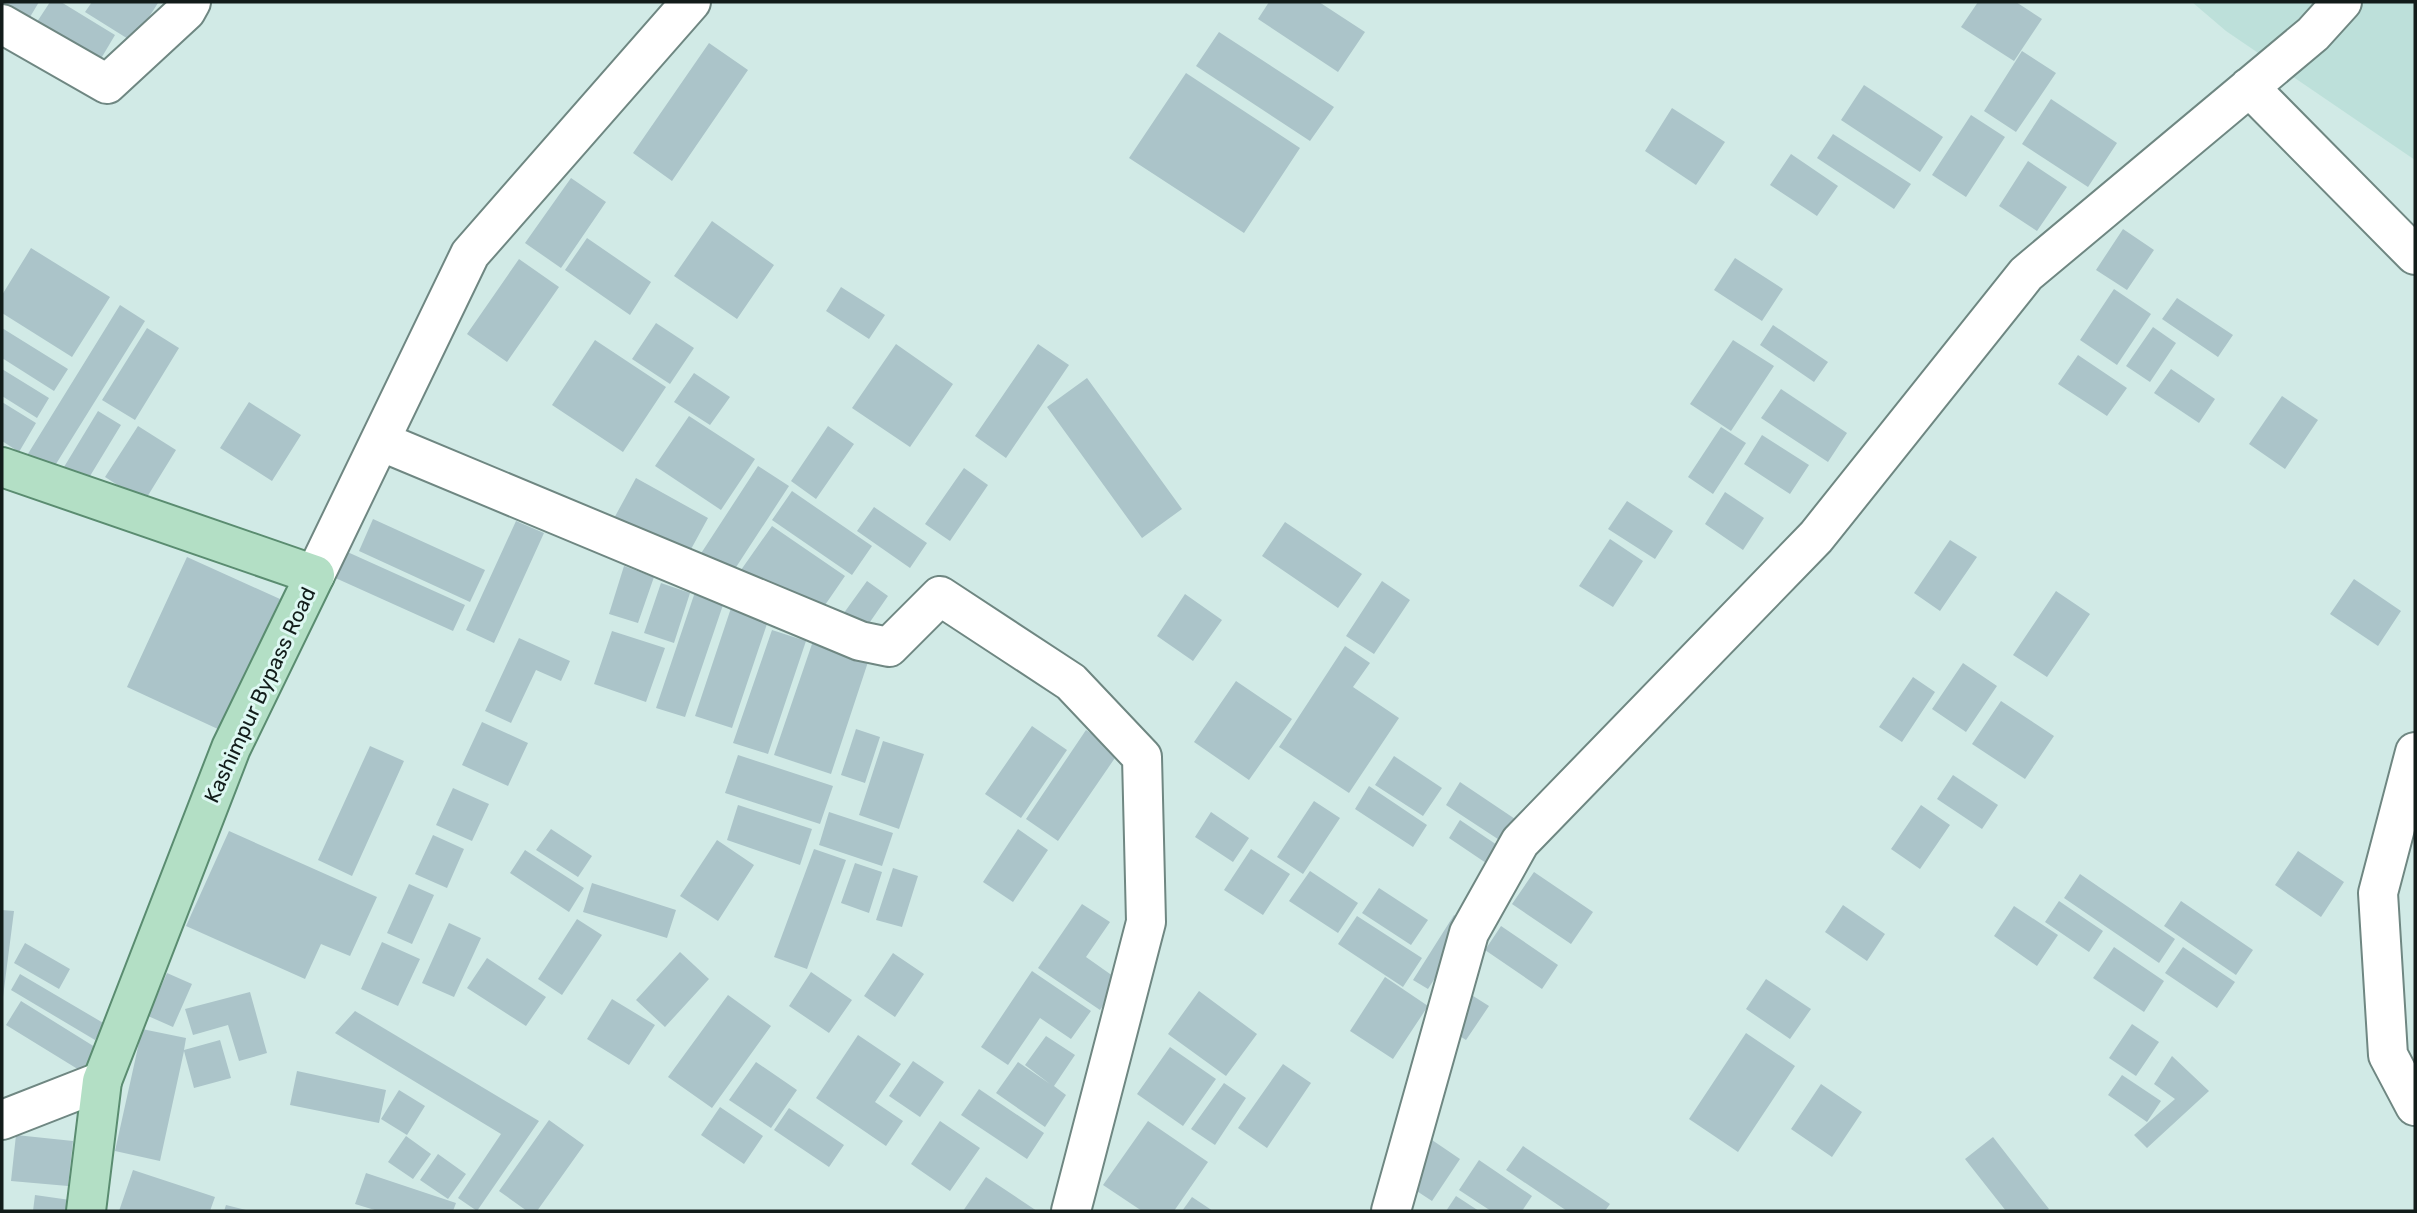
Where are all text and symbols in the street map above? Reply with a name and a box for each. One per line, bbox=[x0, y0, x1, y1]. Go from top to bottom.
street label: Kashimpur Bypass Road bbox=[199, 583, 321, 807]

